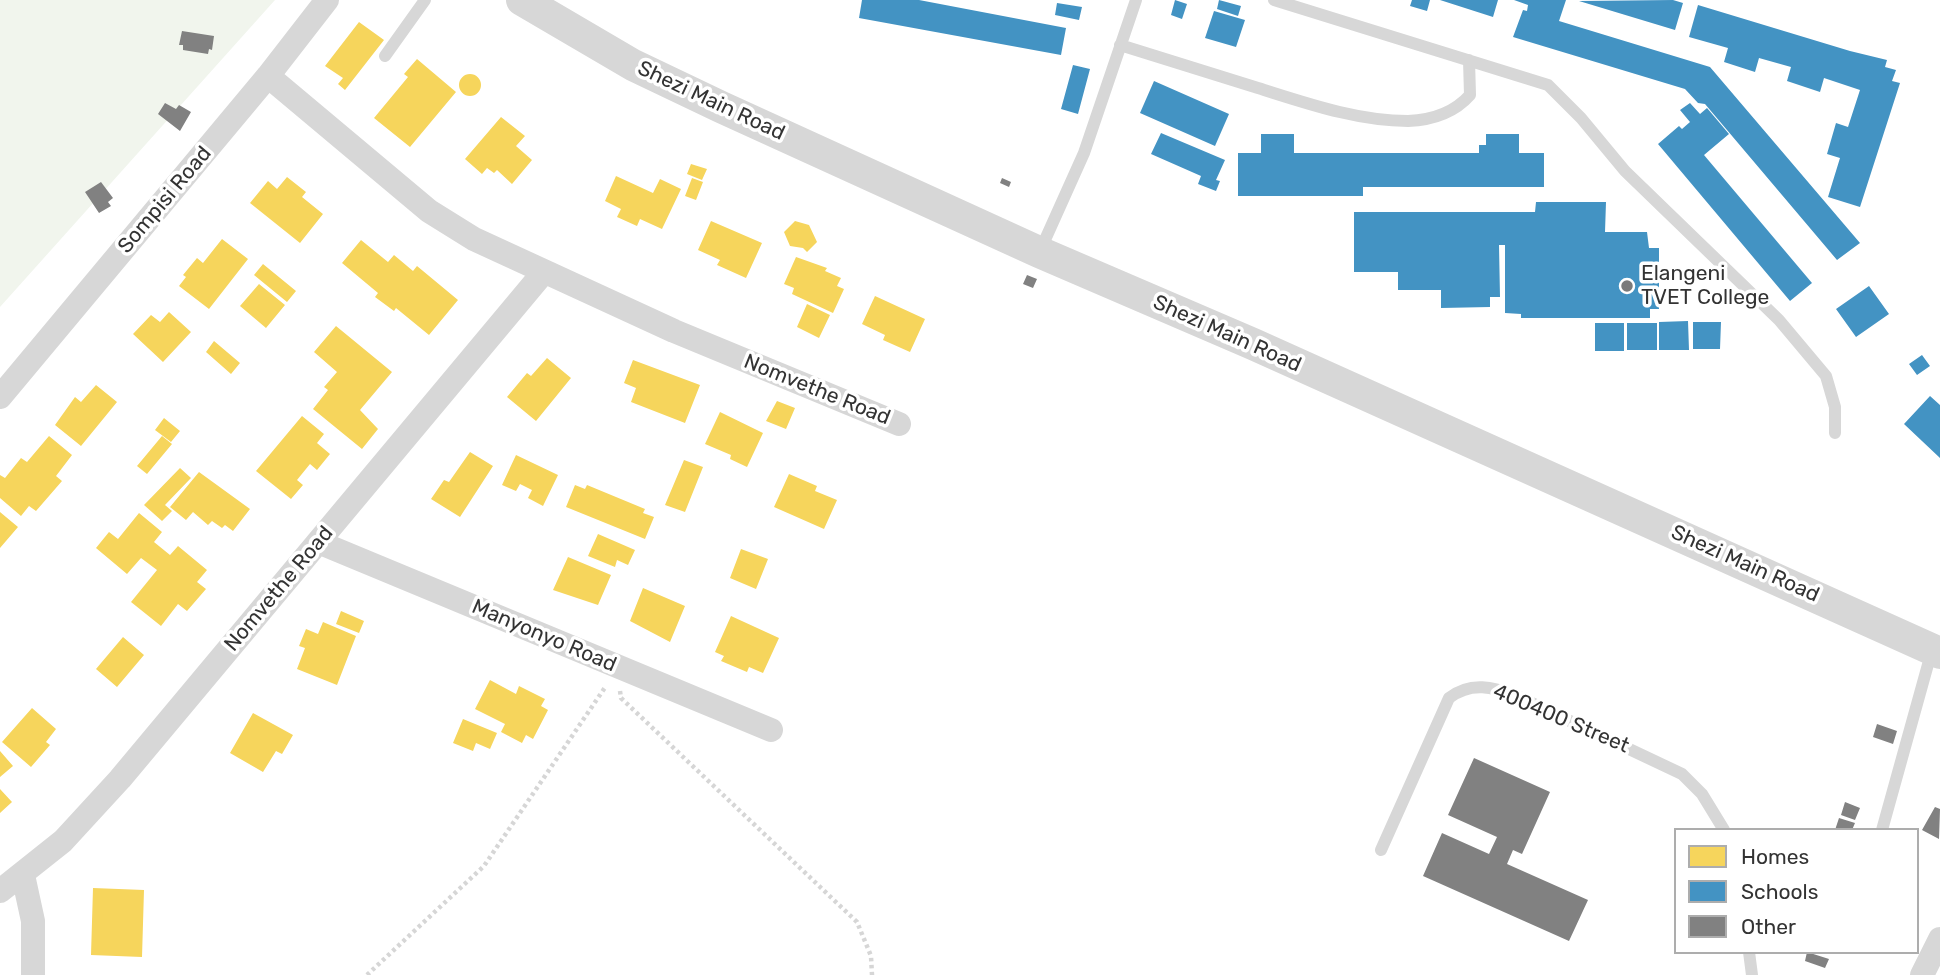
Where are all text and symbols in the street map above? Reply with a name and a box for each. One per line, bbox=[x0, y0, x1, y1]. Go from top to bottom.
street label: Shezi Main Road bbox=[633, 56, 789, 146]
street label: Sompisi Road bbox=[113, 141, 217, 259]
place label: Elangeni TVET College bbox=[1641, 261, 1769, 311]
marker: Elangeni TVET College bbox=[1619, 278, 1635, 294]
street label: Shezi Main Road bbox=[1149, 290, 1305, 378]
street label: Nomvethe Road bbox=[740, 349, 894, 431]
street label: Shezi Main Road bbox=[1667, 520, 1823, 608]
street label: Nomvethe Road bbox=[219, 521, 339, 657]
street label: Manyonyo Road bbox=[468, 594, 620, 678]
street label: 400400 Street bbox=[1489, 679, 1633, 759]
legend bbox=[1674, 828, 1919, 954]
text: Homes bbox=[1741, 844, 1809, 869]
text: Schools bbox=[1741, 879, 1818, 904]
text: Other bbox=[1741, 914, 1796, 939]

